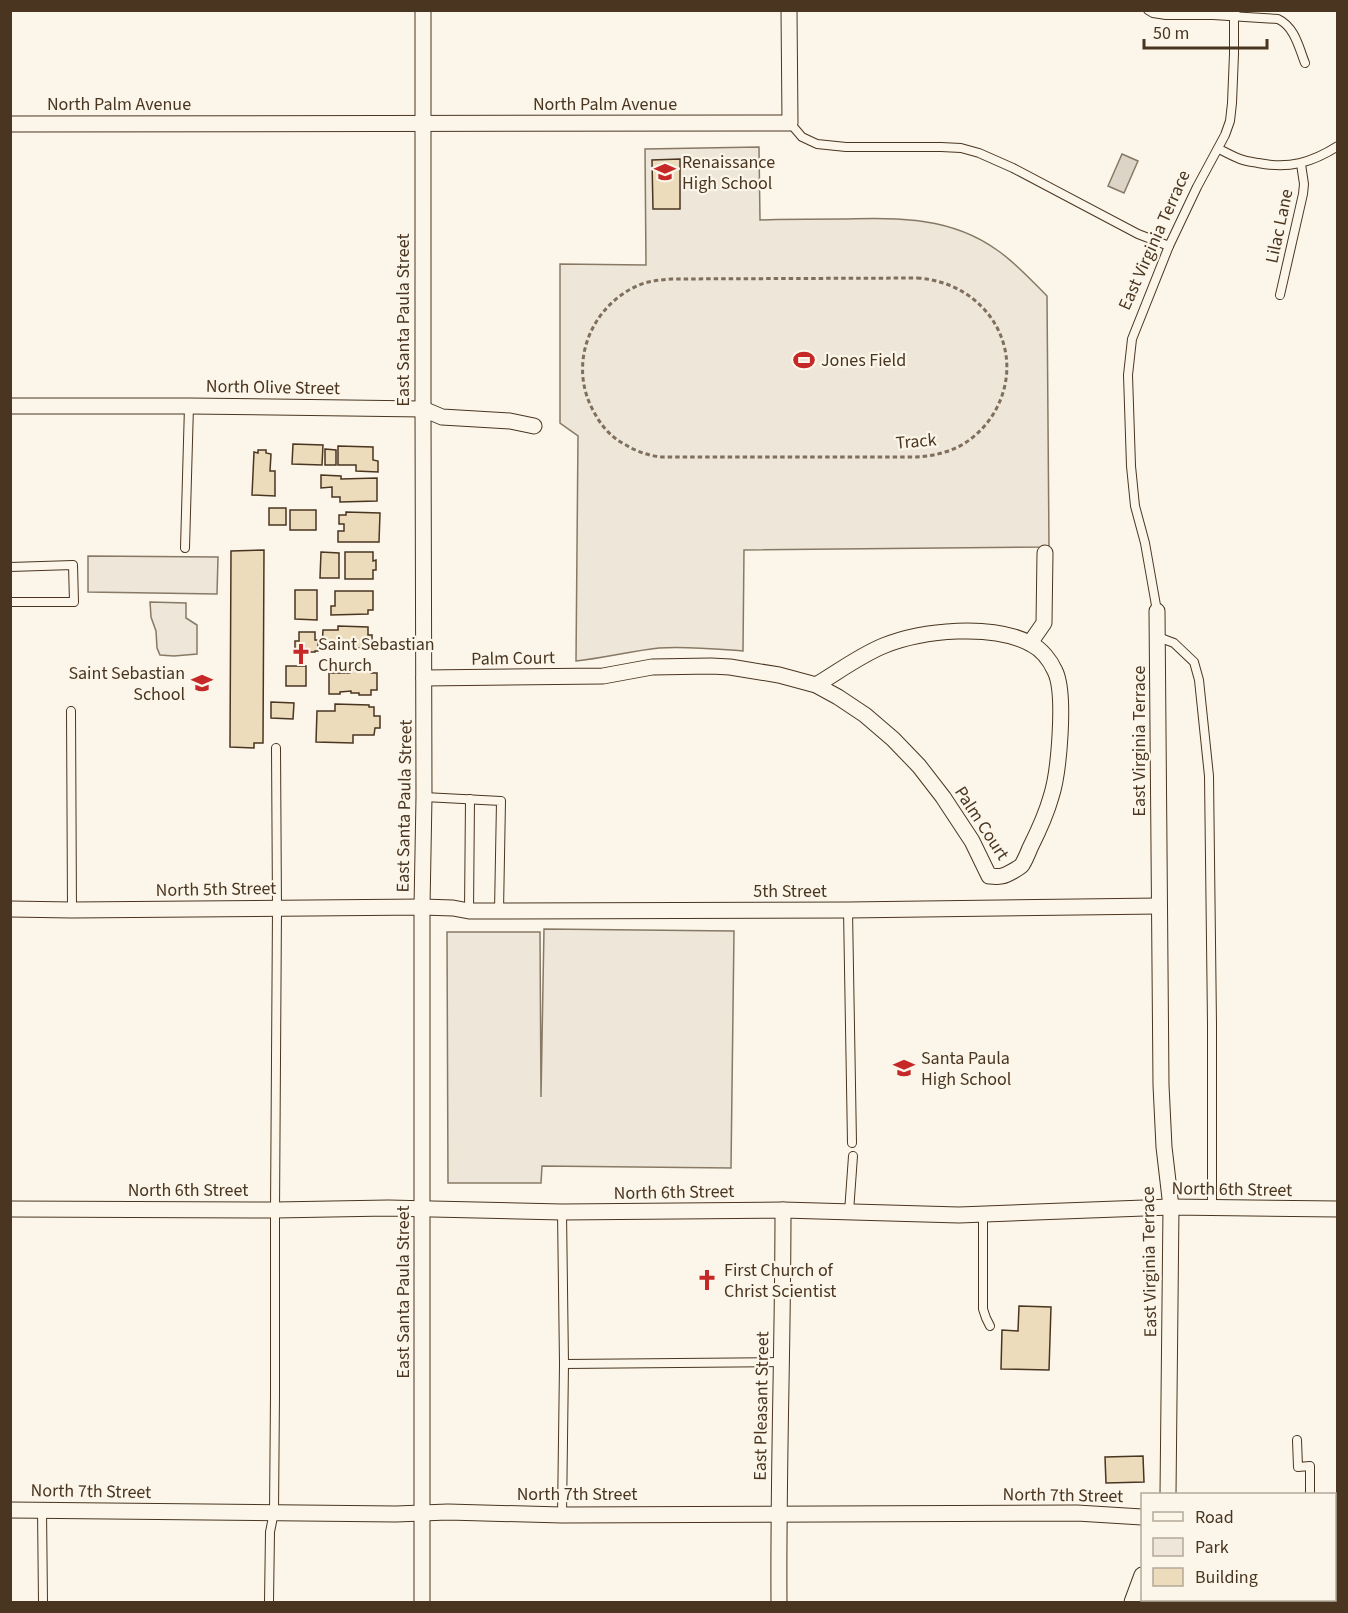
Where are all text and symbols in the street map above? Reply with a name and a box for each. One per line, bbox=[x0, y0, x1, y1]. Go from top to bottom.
scale bar bbox=[1144, 12, 1267, 50]
text: 50 m bbox=[1153, 21, 1189, 46]
street label: North Palm Avenue bbox=[47, 92, 191, 117]
street label: North Palm Avenue bbox=[533, 92, 677, 117]
place label: Renaissance High School bbox=[682, 150, 775, 196]
school or university icon: Renaissance High School bbox=[653, 160, 677, 184]
street label: East Virginia Terrace bbox=[1112, 166, 1197, 314]
street label: Lilac Lane bbox=[1259, 187, 1300, 266]
street label: East Santa Paula Street bbox=[391, 234, 416, 406]
sports icon: Jones Field bbox=[792, 348, 816, 372]
place label: Jones Field bbox=[821, 348, 906, 373]
street label: North Olive Street bbox=[206, 374, 340, 401]
street label: Track bbox=[895, 427, 938, 456]
place label: Saint Sebastian Church bbox=[318, 632, 435, 678]
church icon: Saint Sebastian Church bbox=[289, 642, 313, 666]
street label: Palm Court bbox=[471, 645, 555, 672]
place label: Saint Sebastian School bbox=[68, 661, 185, 707]
street label: East Virginia Terrace bbox=[1127, 665, 1152, 816]
school or university icon: Saint Sebastian School bbox=[190, 671, 214, 695]
street label: East Santa Paula Street bbox=[390, 719, 419, 893]
street label: Palm Court bbox=[948, 781, 1015, 865]
street label: North 5th Street bbox=[155, 876, 277, 903]
street label: 5th Street bbox=[753, 879, 827, 904]
place label: Santa Paula High School bbox=[921, 1046, 1011, 1092]
school or university icon: Santa Paula High School bbox=[892, 1056, 916, 1080]
street label: North 6th Street bbox=[1171, 1176, 1293, 1203]
street label: North 6th Street bbox=[128, 1178, 248, 1203]
street label: North 6th Street bbox=[613, 1179, 735, 1206]
street label: East Virginia Terrace bbox=[1136, 1186, 1163, 1338]
street label: East Santa Paula Street bbox=[391, 1206, 416, 1378]
place label: First Church of Christ Scientist bbox=[724, 1258, 836, 1304]
church icon: First Church of Christ Scientist bbox=[695, 1268, 719, 1292]
street label: East Pleasant Street bbox=[748, 1331, 775, 1481]
street label: North 7th Street bbox=[30, 1478, 152, 1505]
street label: North 7th Street bbox=[517, 1482, 637, 1507]
street label: North 7th Street bbox=[1002, 1482, 1124, 1509]
legend bbox=[1141, 1493, 1336, 1601]
text: Road bbox=[1195, 1505, 1234, 1530]
text: Park bbox=[1195, 1535, 1229, 1560]
text: Building bbox=[1195, 1565, 1258, 1590]

